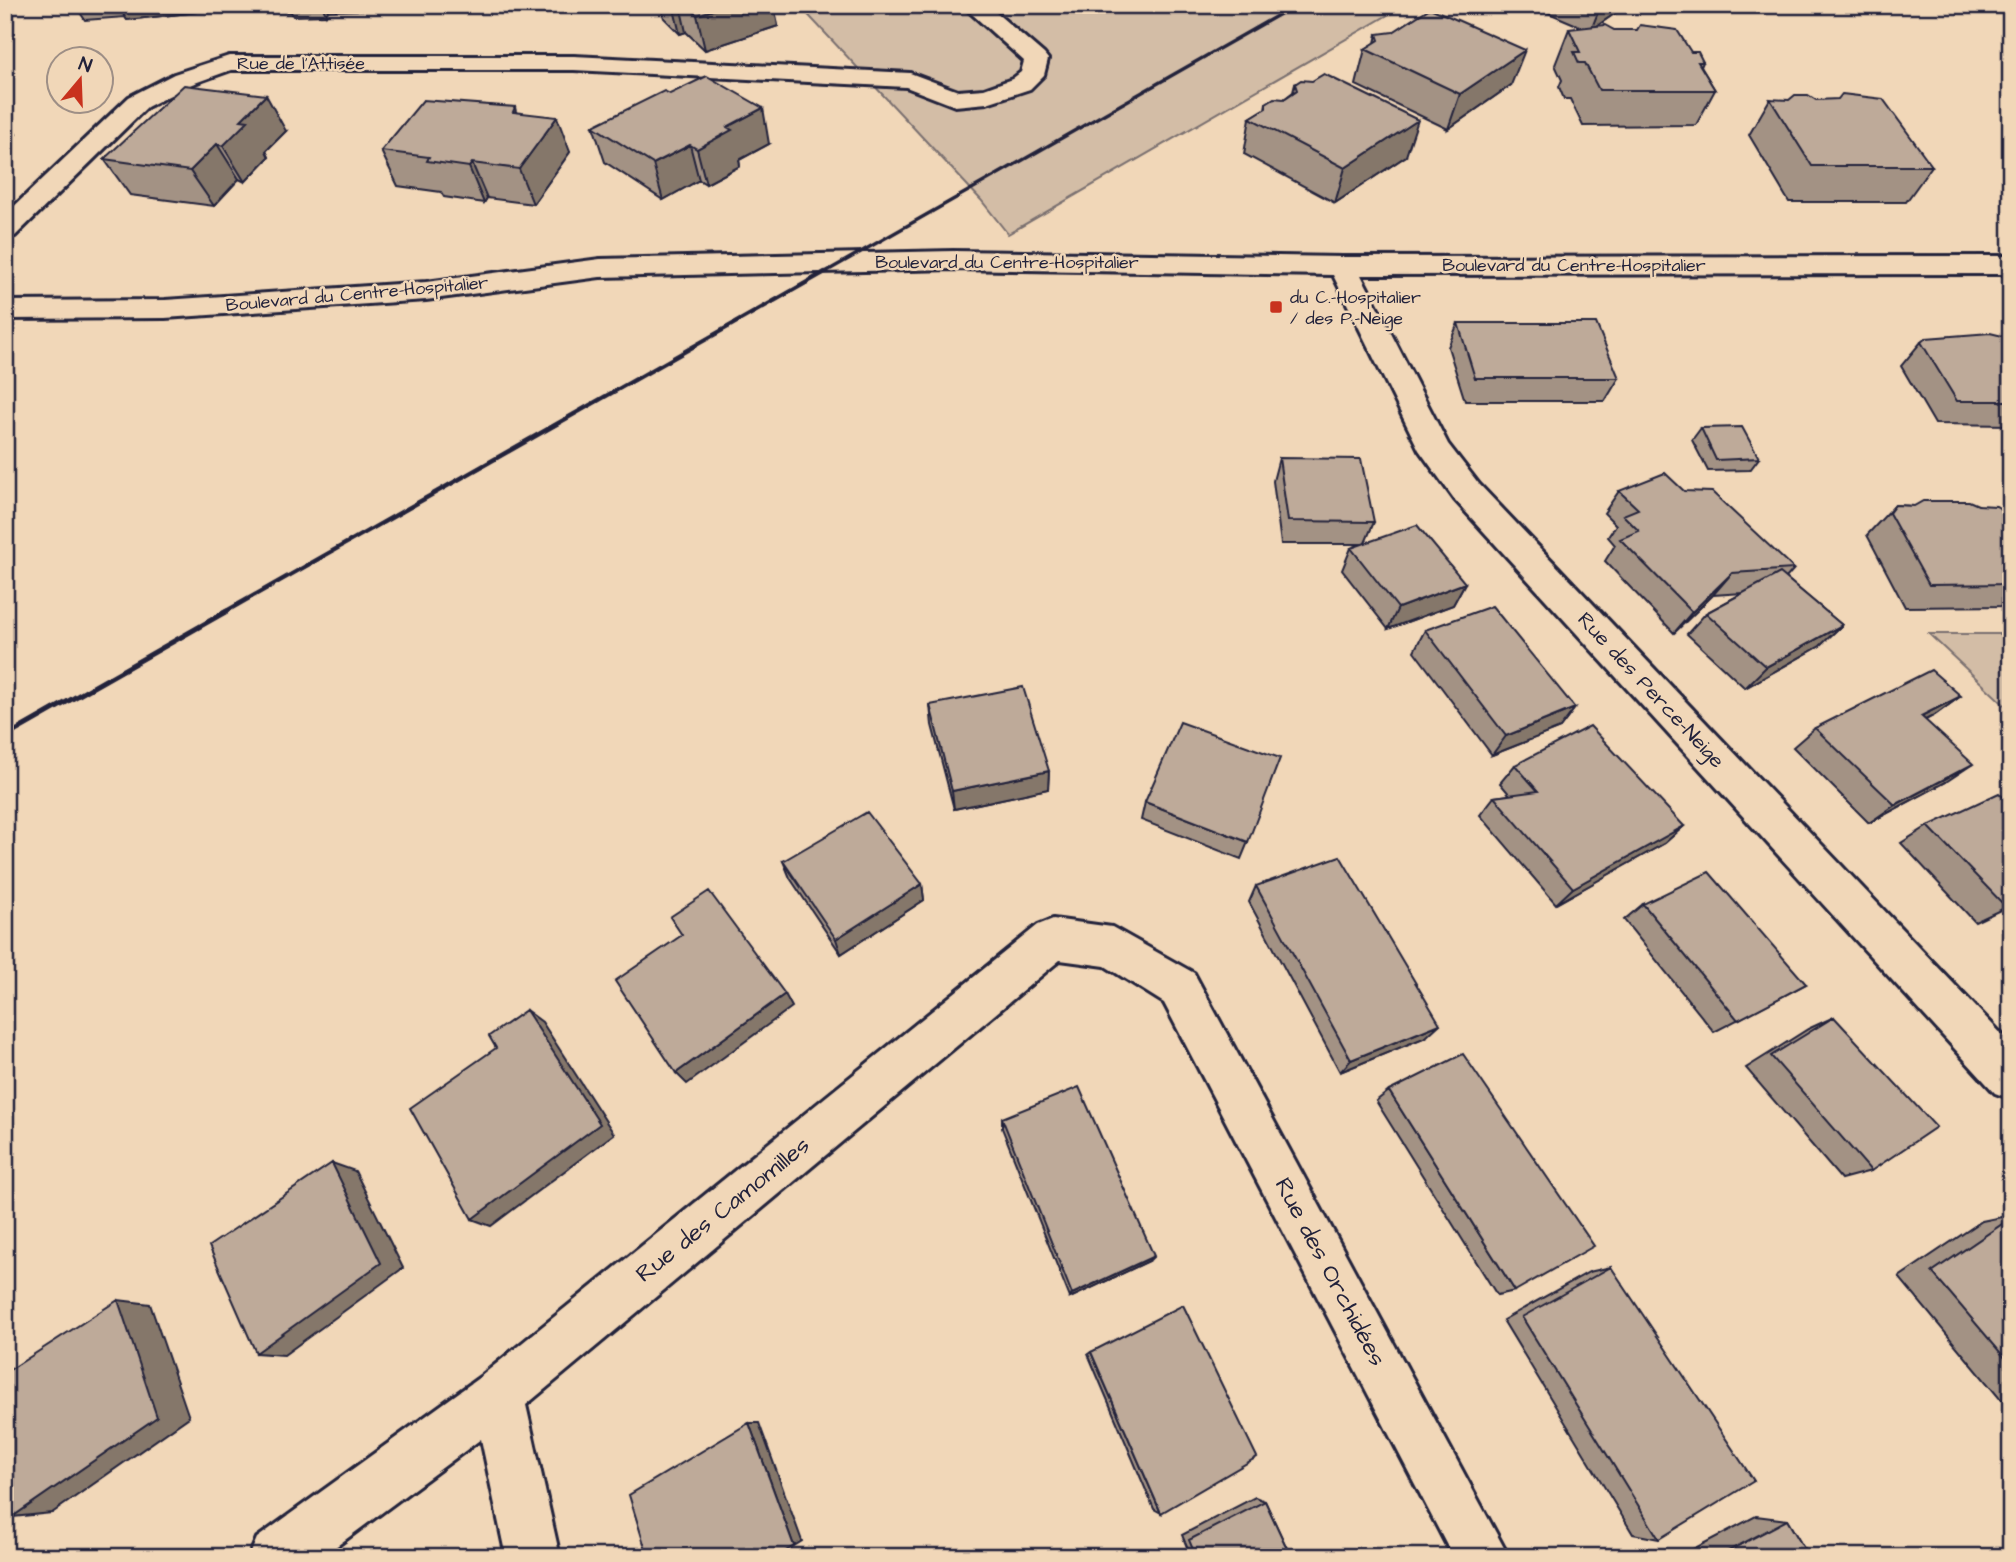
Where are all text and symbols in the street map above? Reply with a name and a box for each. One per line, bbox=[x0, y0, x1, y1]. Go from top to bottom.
north arrow bbox=[46, 46, 116, 116]
text: N bbox=[75, 51, 95, 80]
street label: Rue de l'Attisée bbox=[237, 51, 365, 76]
street label: Boulevard du Centre-Hospitalier bbox=[875, 250, 1139, 275]
street label: Boulevard du Centre-Hospitalier bbox=[1442, 253, 1706, 278]
street label: Boulevard du Centre-Hospitalier bbox=[225, 270, 489, 318]
place label: du C.-Hospitalier / des P.-Neige bbox=[1290, 285, 1421, 332]
marker: du C.-Hospitalier / des P.-Neige bbox=[1268, 299, 1284, 315]
street label: Rue des Perce-Neige bbox=[1569, 606, 1731, 776]
street label: Rue des Camomilles bbox=[629, 1129, 817, 1291]
street label: Rue des Orchidées bbox=[1266, 1172, 1394, 1372]

